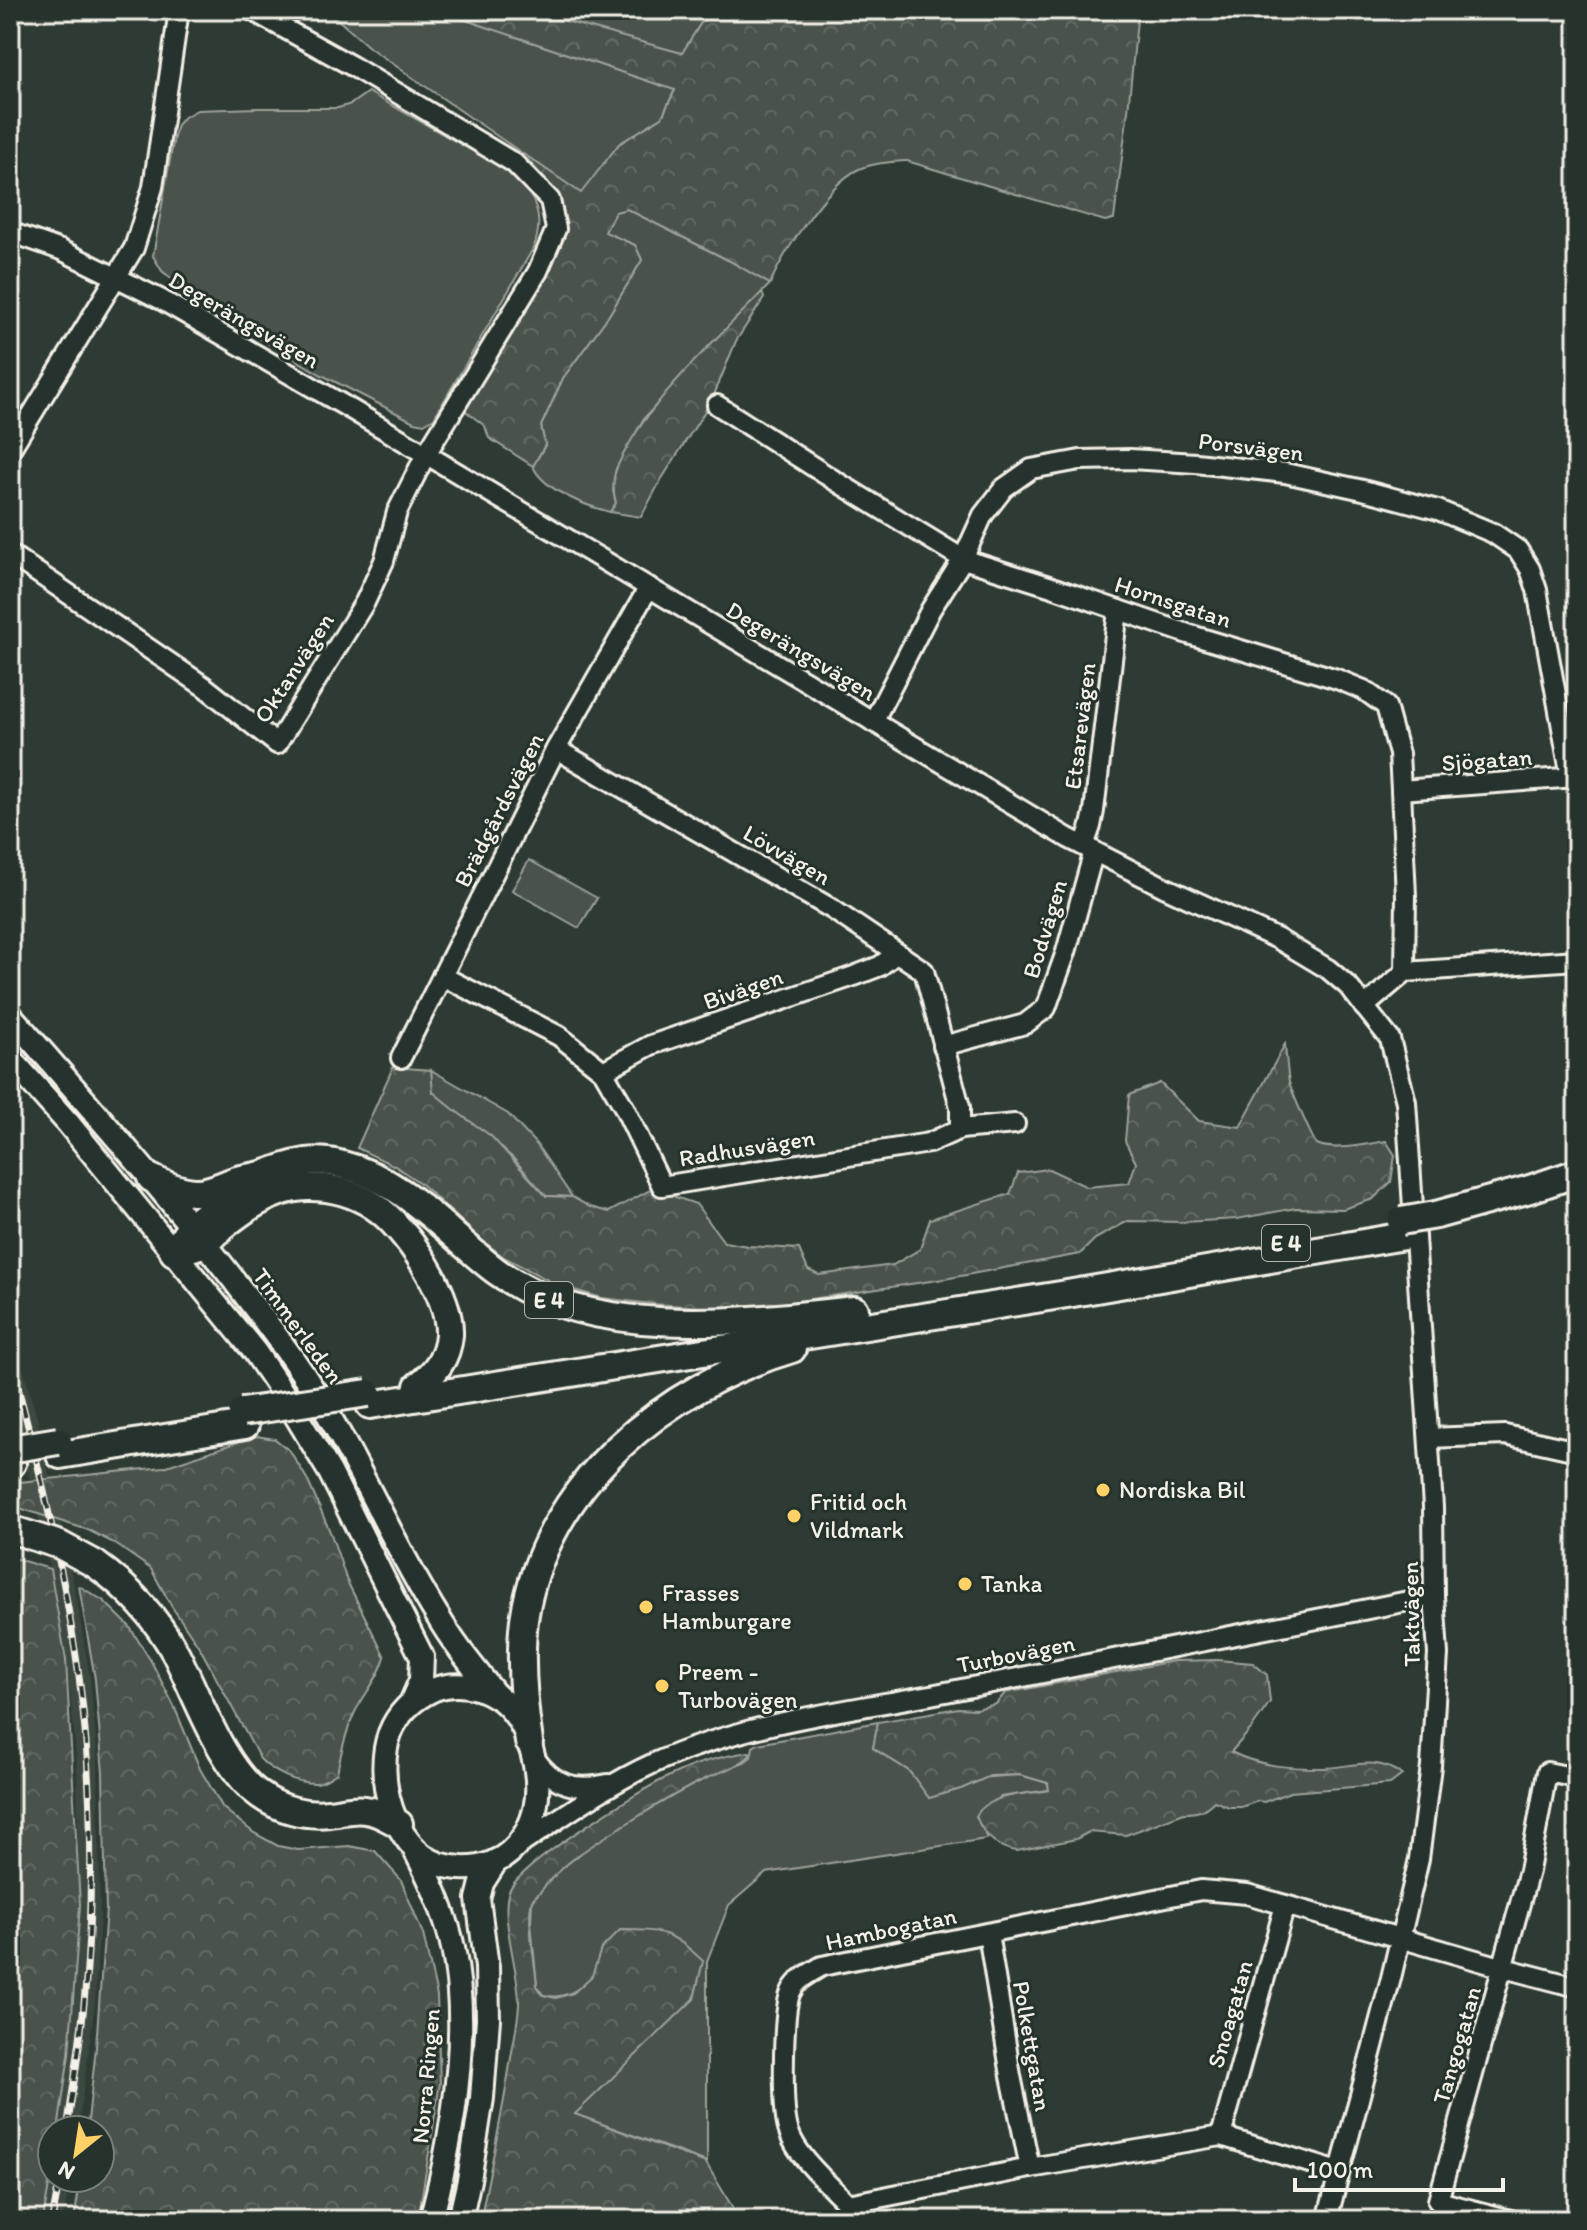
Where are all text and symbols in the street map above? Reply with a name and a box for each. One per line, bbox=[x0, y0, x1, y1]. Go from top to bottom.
street label: Degerängsvägen bbox=[164, 265, 325, 375]
street label: Porsvägen bbox=[1197, 426, 1305, 467]
street label: Hornsgatan bbox=[1111, 569, 1236, 634]
street label: Degerängsvägen bbox=[721, 595, 881, 707]
street label: Oktanvägen bbox=[247, 607, 340, 728]
street label: Etsarevägen bbox=[1057, 661, 1102, 791]
street label: Brädgårdsvägen bbox=[447, 728, 550, 892]
street label: Sjögatan bbox=[1441, 742, 1534, 777]
street label: Lövvägen bbox=[738, 818, 837, 891]
street label: Bodvägen bbox=[1016, 875, 1073, 982]
street label: Bivägen bbox=[699, 961, 787, 1016]
street label: Radhusvägen bbox=[677, 1122, 817, 1173]
road number: E 4 bbox=[1262, 1225, 1310, 1261]
street label: Timmerleden bbox=[247, 1262, 350, 1390]
road number: E 4 bbox=[525, 1282, 573, 1318]
place label: Nordiska Bil bbox=[1119, 1475, 1246, 1504]
marker: Nordiska Bil bbox=[1094, 1481, 1112, 1499]
place label: Fritid och Vildmark bbox=[810, 1487, 907, 1544]
marker: Fritid och Vildmark bbox=[785, 1507, 803, 1525]
street label: Taktvägen bbox=[1395, 1561, 1426, 1667]
place label: Tanka bbox=[981, 1569, 1042, 1598]
marker: Tanka bbox=[956, 1575, 974, 1593]
place label: Frasses Hamburgare bbox=[662, 1578, 792, 1635]
marker: Frasses Hamburgare bbox=[637, 1598, 655, 1616]
street label: Turbovägen bbox=[954, 1628, 1078, 1679]
place label: Preem - Turbovägen bbox=[678, 1657, 798, 1714]
marker: Preem - Turbovägen bbox=[653, 1677, 671, 1695]
street label: Hambogatan bbox=[823, 1900, 959, 1957]
street label: Snoagatan bbox=[1200, 1956, 1259, 2071]
street label: Polkettgatan bbox=[1007, 1978, 1058, 2114]
street label: Tangogatan bbox=[1426, 1983, 1487, 2107]
street label: Norra Ringen bbox=[405, 2007, 446, 2145]
north arrow bbox=[36, 2114, 116, 2194]
scale bar bbox=[1295, 2142, 1503, 2192]
text: N bbox=[53, 2155, 79, 2186]
text: 100 m bbox=[1307, 2155, 1373, 2184]

